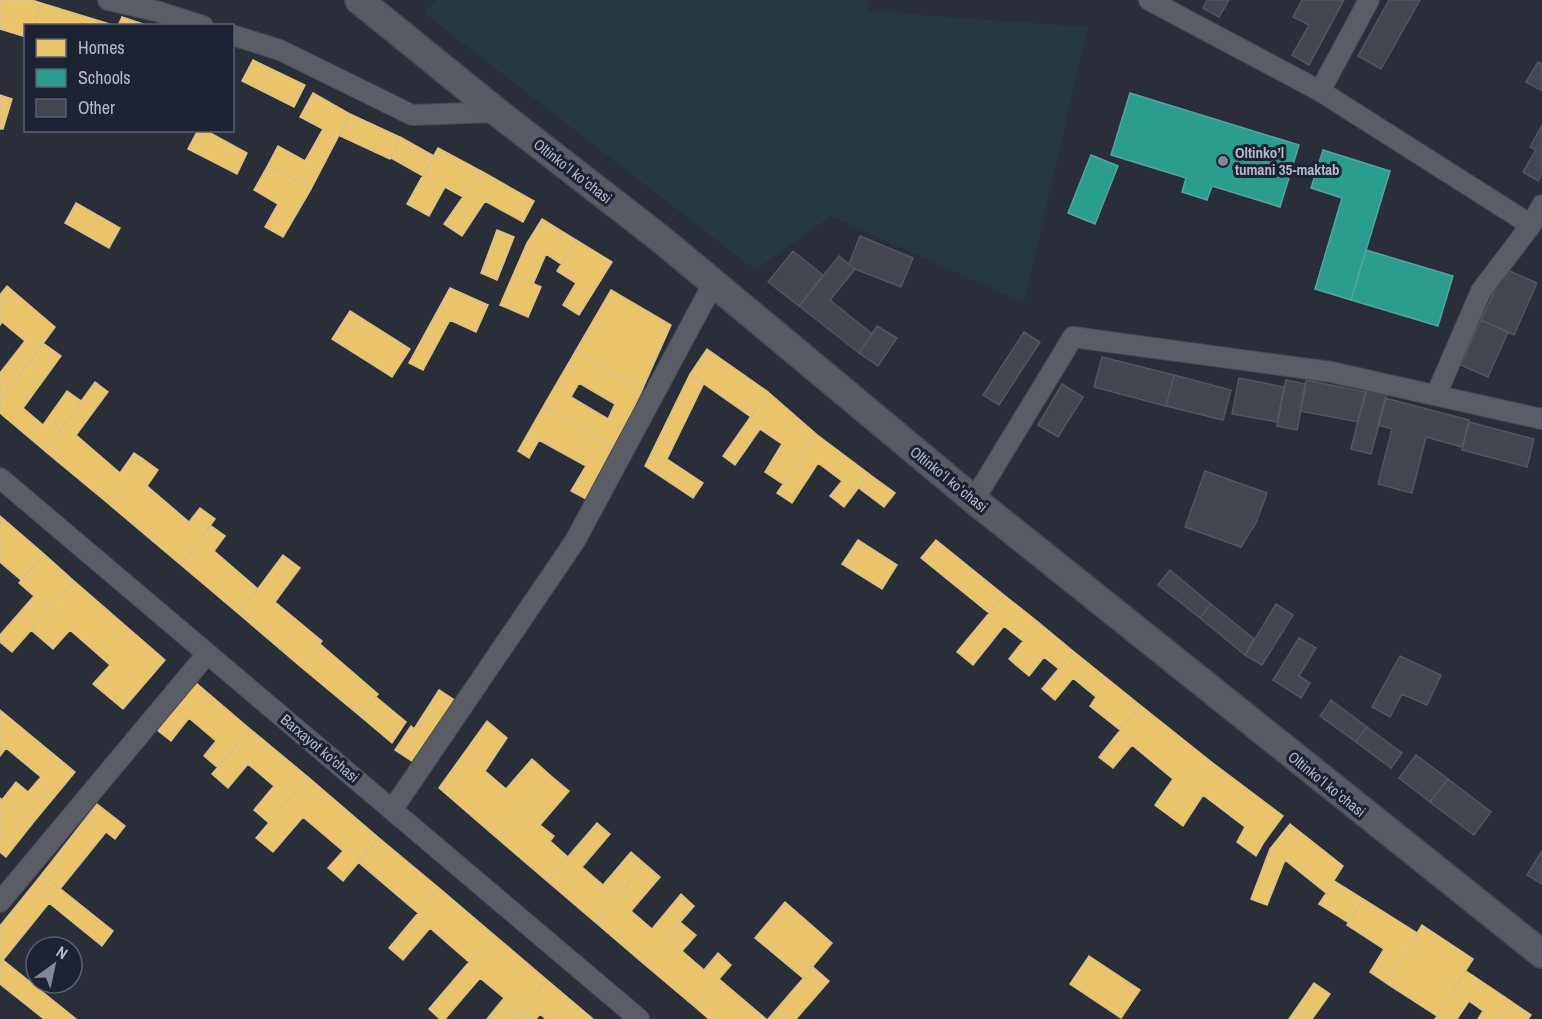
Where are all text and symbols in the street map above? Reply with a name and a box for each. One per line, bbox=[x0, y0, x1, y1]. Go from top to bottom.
legend bbox=[24, 24, 234, 132]
text: Homes bbox=[78, 35, 125, 60]
text: Schools bbox=[78, 65, 131, 90]
text: Other bbox=[78, 95, 115, 120]
street label: Oltinkoʻl koʻchasi bbox=[529, 134, 617, 208]
place label: Oltinko’l tumani 35-maktab bbox=[1235, 142, 1340, 180]
marker: Oltinko’l tumani 35-maktab bbox=[1216, 154, 1230, 168]
street label: Oltinkoʻl koʻchasi bbox=[906, 441, 992, 517]
street label: Barxayot ko'chasi bbox=[276, 709, 364, 787]
street label: Oltinkoʻl koʻchasi bbox=[1284, 746, 1370, 822]
north arrow bbox=[24, 935, 84, 995]
text: N bbox=[52, 941, 72, 964]

